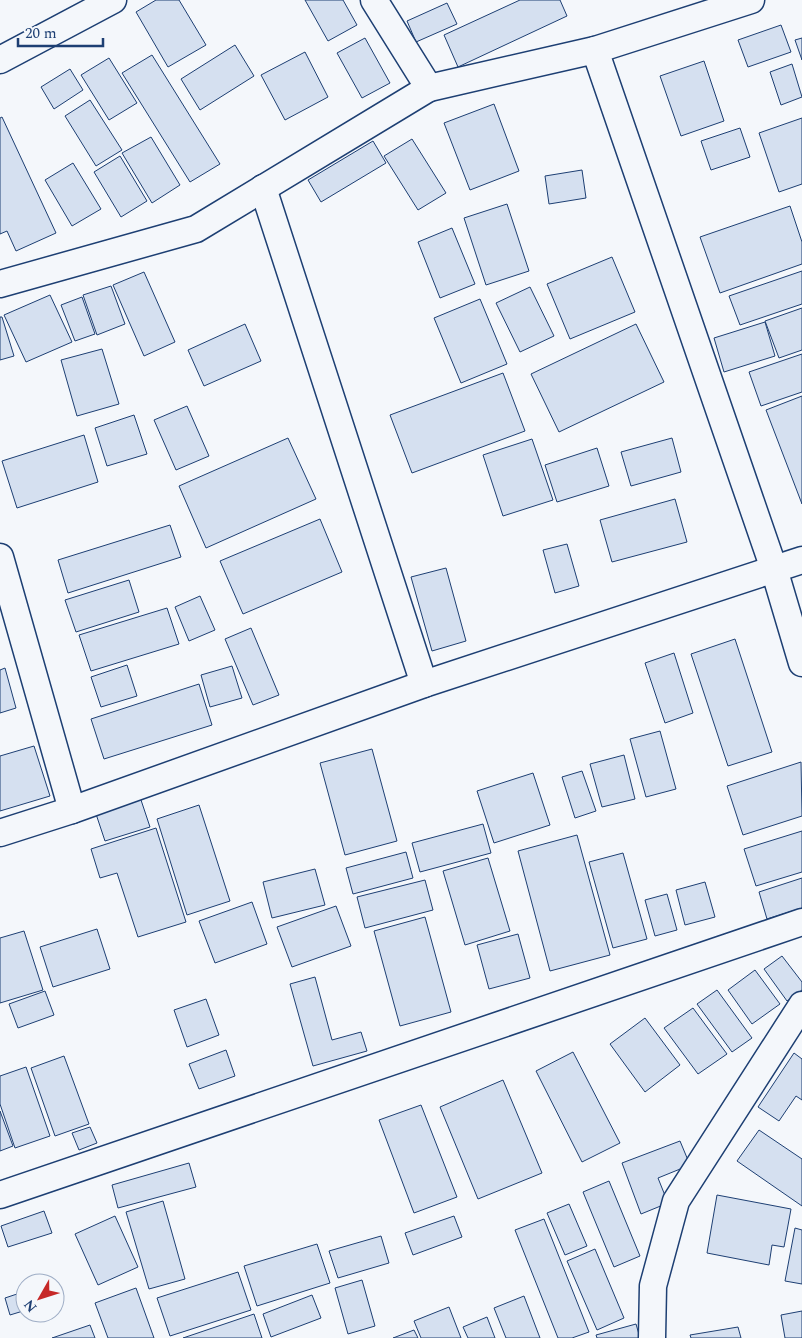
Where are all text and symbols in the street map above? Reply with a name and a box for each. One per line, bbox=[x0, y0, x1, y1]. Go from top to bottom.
scale bar bbox=[18, 15, 102, 47]
text: 20 m bbox=[25, 22, 57, 45]
north arrow bbox=[15, 1273, 65, 1323]
text: N bbox=[19, 1295, 42, 1317]

